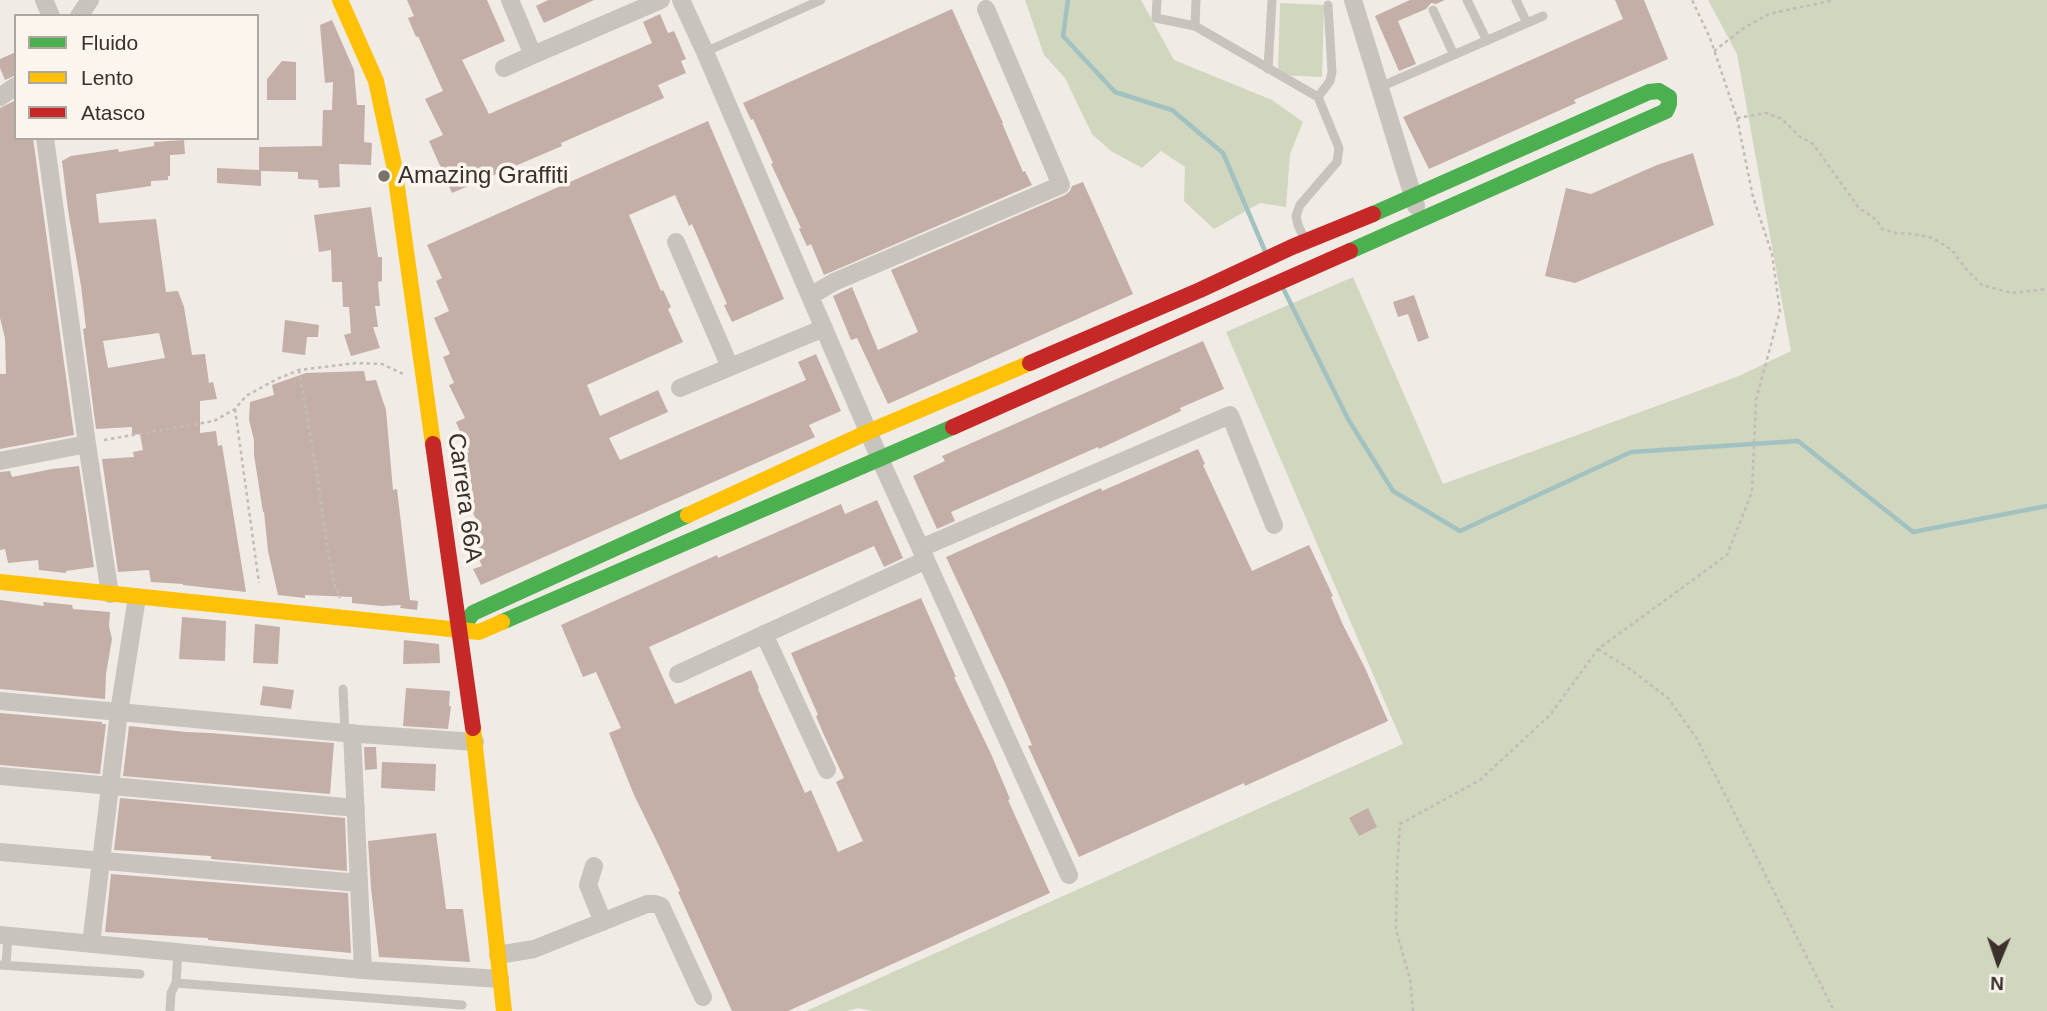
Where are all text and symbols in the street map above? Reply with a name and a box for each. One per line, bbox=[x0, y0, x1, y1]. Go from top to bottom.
legend bbox=[14, 14, 259, 140]
text: Fluido bbox=[81, 31, 138, 54]
text: Lento bbox=[81, 66, 134, 89]
text: Atasco bbox=[81, 101, 145, 124]
place label: Amazing Graffiti bbox=[398, 162, 568, 190]
marker: Amazing Graffiti bbox=[376, 168, 392, 184]
street label: Carrera 66A bbox=[441, 431, 487, 565]
north arrow bbox=[1963, 927, 2033, 997]
text: N bbox=[1990, 973, 2004, 994]

